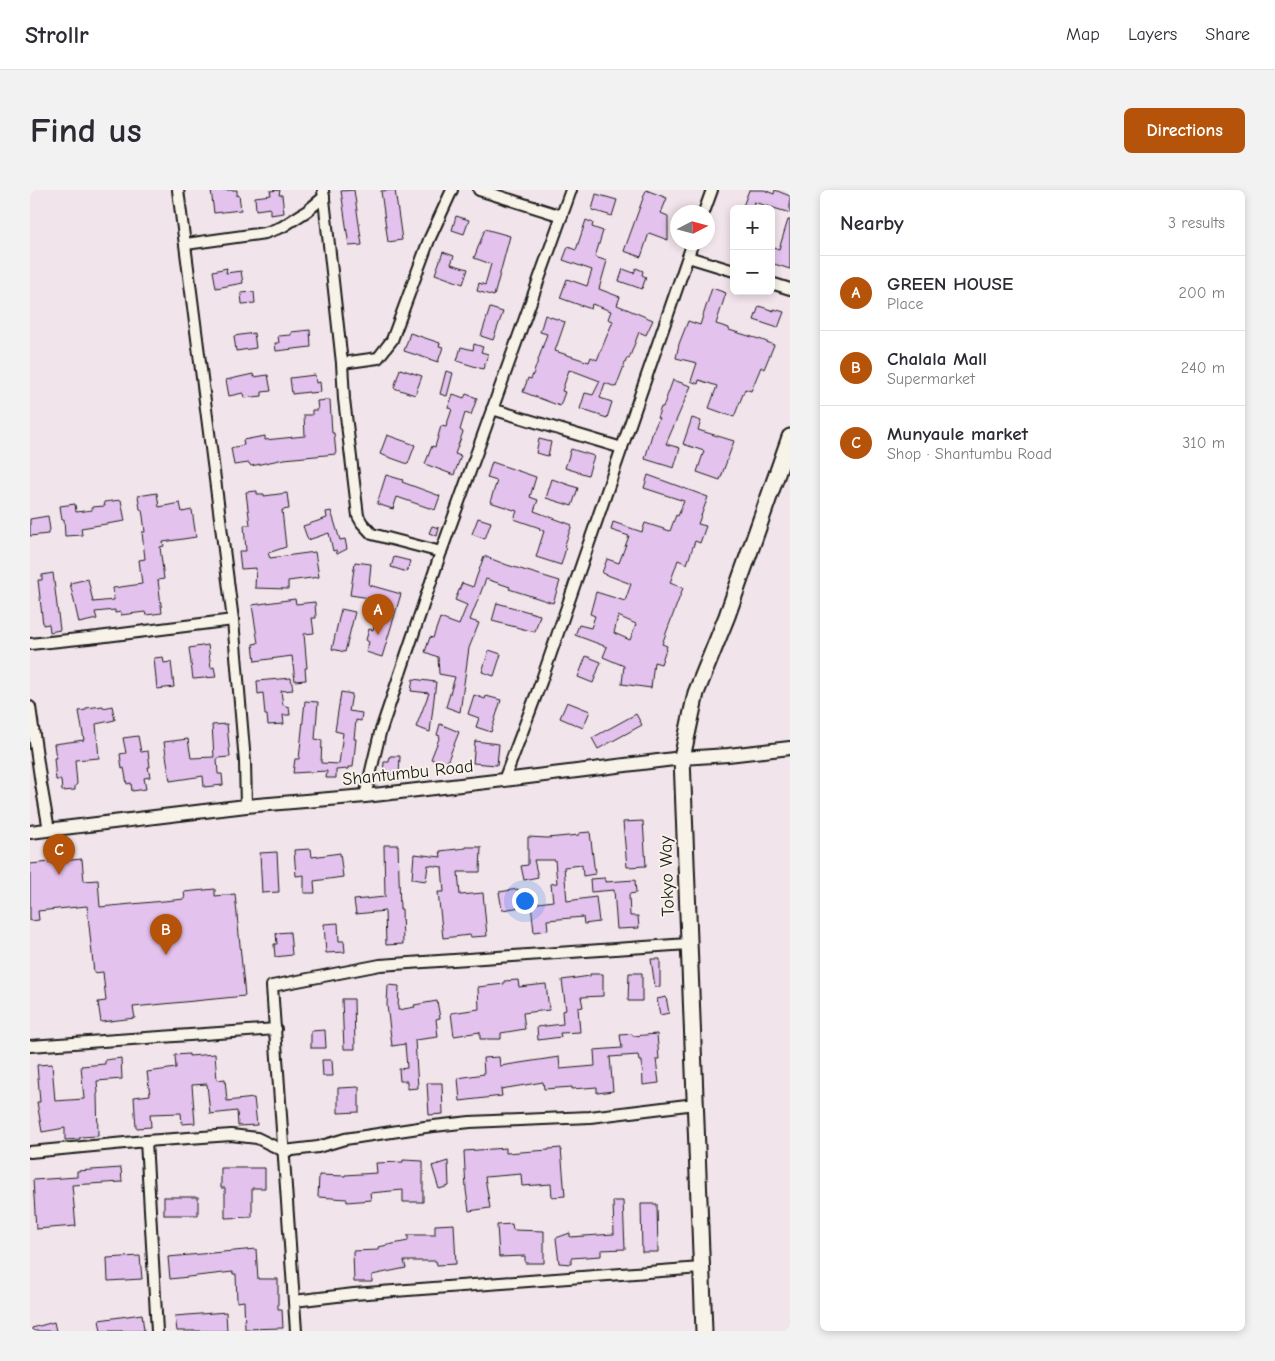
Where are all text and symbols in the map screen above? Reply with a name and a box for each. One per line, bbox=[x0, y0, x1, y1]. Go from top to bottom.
text: Strollr bbox=[25, 21, 89, 49]
text: Map bbox=[1066, 24, 1100, 45]
text: Layers bbox=[1128, 24, 1177, 45]
text: Share bbox=[1205, 24, 1250, 45]
button: Directions bbox=[1124, 108, 1245, 153]
text: Find us bbox=[30, 110, 142, 151]
north arrow bbox=[670, 205, 715, 250]
map controls bbox=[730, 205, 775, 295]
button: + bbox=[730, 205, 775, 250]
text: Nearby bbox=[840, 211, 904, 235]
text: 3 results bbox=[1168, 214, 1225, 232]
button: − bbox=[730, 250, 775, 295]
text: GREEN HOUSE bbox=[887, 273, 1013, 295]
text: A bbox=[852, 284, 860, 302]
text: 200 m bbox=[1179, 284, 1225, 302]
text: Place bbox=[887, 295, 923, 313]
text: Chalala Mall bbox=[887, 348, 987, 370]
text: B bbox=[851, 359, 861, 377]
text: 240 m bbox=[1181, 359, 1225, 377]
text: Supermarket bbox=[887, 370, 975, 388]
text: Munyaule market bbox=[887, 423, 1028, 445]
text: C bbox=[851, 434, 861, 452]
text: 310 m bbox=[1182, 434, 1225, 452]
text: Shop · Shantumbu Road bbox=[887, 445, 1052, 463]
pin: A bbox=[362, 594, 394, 635]
street label: Shantumbu Road bbox=[341, 756, 475, 790]
pin: C bbox=[43, 834, 75, 875]
street label: Tokyo Way bbox=[655, 834, 679, 917]
your location bbox=[512, 888, 538, 914]
pin: B bbox=[150, 914, 182, 955]

